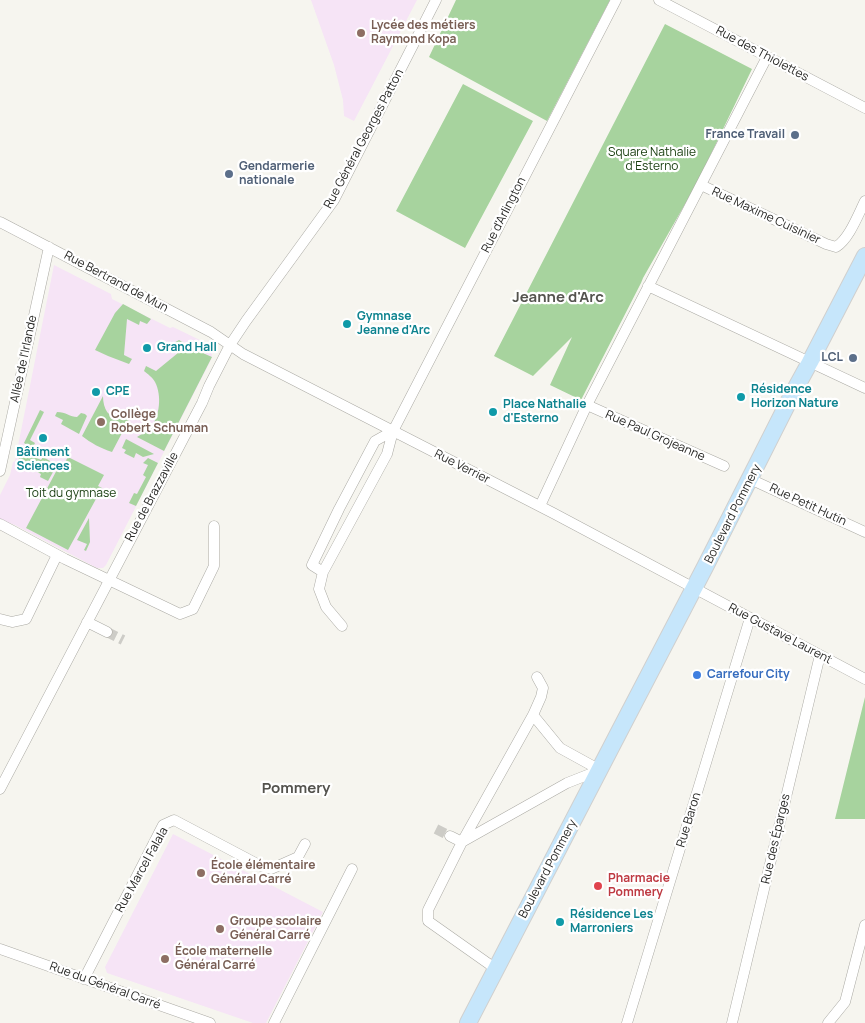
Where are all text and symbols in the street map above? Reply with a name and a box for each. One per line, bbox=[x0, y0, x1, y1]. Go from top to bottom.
place label: Lycée des métiers Raymond Kopa bbox=[371, 19, 475, 47]
street label: Rue des Thiolettes bbox=[713, 23, 811, 85]
marker: Lycée des métiers Raymond Kopa bbox=[355, 27, 367, 39]
street label: Rue Général Georges Patton bbox=[321, 67, 407, 211]
place label: France Travail bbox=[706, 128, 785, 142]
marker: France Travail bbox=[789, 129, 801, 141]
park label: Square Nathalie d'Esterno bbox=[608, 146, 696, 174]
place label: Gendarmerie nationale bbox=[239, 160, 315, 188]
marker: Gendarmerie nationale bbox=[223, 168, 235, 180]
street label: Rue d'Arlington bbox=[479, 175, 529, 255]
street label: Rue Maxime Cuisinier bbox=[709, 184, 823, 248]
street label: Rue Bertrand de Mun bbox=[61, 248, 171, 316]
district label: Jeanne d'Arc bbox=[512, 289, 604, 307]
place label: Gymnase Jeanne d'Arc bbox=[357, 310, 430, 338]
street label: Allée de l'Irlande bbox=[8, 314, 40, 404]
marker: Gymnase Jeanne d'Arc bbox=[341, 318, 353, 330]
place label: Grand Hall bbox=[157, 341, 217, 355]
marker: Grand Hall bbox=[141, 342, 153, 354]
place label: LCL bbox=[821, 351, 843, 365]
marker: LCL bbox=[847, 352, 859, 364]
place label: Résidence Horizon Nature bbox=[751, 383, 839, 411]
place label: CPE bbox=[106, 385, 130, 399]
marker: CPE bbox=[90, 386, 102, 398]
marker: Résidence Horizon Nature bbox=[735, 391, 747, 403]
place label: Place Nathalie d'Esterno bbox=[503, 398, 586, 426]
marker: Place Nathalie d'Esterno bbox=[487, 406, 499, 418]
place label: Collège Robert Schuman bbox=[111, 408, 208, 436]
street label: Rue Paul Grojeanne bbox=[603, 408, 707, 464]
marker: Collège Robert Schuman bbox=[95, 416, 107, 428]
marker: Bâtiment Sciences bbox=[37, 432, 49, 444]
place label: Bâtiment Sciences bbox=[16, 446, 70, 474]
street label: Rue Verrier bbox=[432, 447, 492, 487]
street label: Rue de Brazzaville bbox=[122, 450, 182, 544]
street label: Boulevard Pommery bbox=[702, 462, 764, 566]
street label: Rue Petit Hutin bbox=[767, 481, 849, 529]
park label: Toit du gymnase bbox=[26, 487, 116, 501]
street label: Rue Gustave Laurent bbox=[726, 601, 834, 667]
place label: Carrefour City bbox=[707, 668, 790, 682]
marker: Carrefour City bbox=[691, 669, 703, 681]
district label: Pommery bbox=[262, 780, 330, 798]
street label: Rue Baron bbox=[674, 791, 704, 849]
street label: Rue des Éparges bbox=[759, 793, 793, 885]
street label: Boulevard Pommery bbox=[516, 817, 580, 921]
street label: Rue Marcel Falala bbox=[113, 825, 171, 915]
place label: École élémentaire Général Carré bbox=[211, 859, 315, 887]
marker: École élémentaire Général Carré bbox=[195, 867, 207, 879]
place label: Pharmacie Pommery bbox=[608, 872, 670, 900]
marker: Pharmacie Pommery bbox=[592, 880, 604, 892]
place label: Résidence Les Marroniers bbox=[570, 908, 653, 936]
place label: Groupe scolaire Général Carré bbox=[230, 915, 322, 943]
marker: Résidence Les Marroniers bbox=[554, 916, 566, 928]
marker: Groupe scolaire Général Carré bbox=[214, 923, 226, 935]
place label: École maternelle Général Carré bbox=[175, 945, 272, 973]
marker: École maternelle Général Carré bbox=[159, 953, 171, 965]
street label: Rue du Général Carré bbox=[48, 959, 162, 1013]

